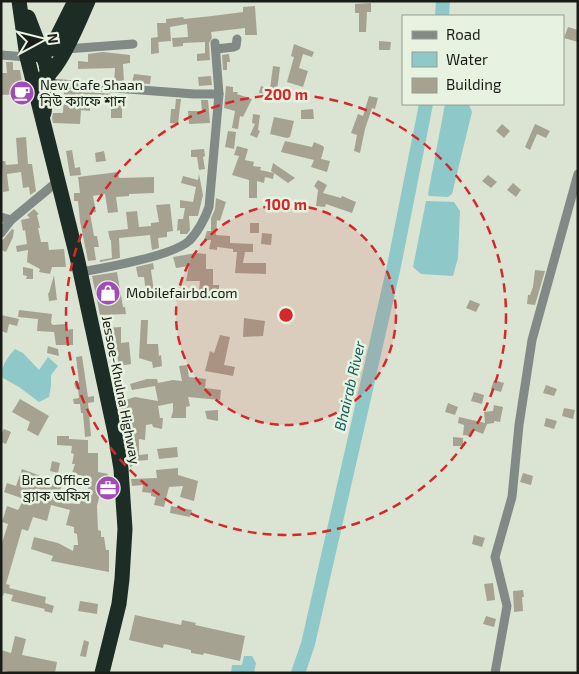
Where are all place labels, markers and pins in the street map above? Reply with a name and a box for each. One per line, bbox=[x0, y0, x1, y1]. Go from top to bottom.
place label: New Cafe Shaan নিউ ক্যাফে শান bbox=[39, 76, 143, 109]
cafe icon: New Cafe Shaan নিউ ক্যাফে শান bbox=[9, 80, 35, 106]
shop icon: Mobilefairbd.com bbox=[95, 280, 121, 306]
place label: Mobilefairbd.com bbox=[126, 284, 238, 301]
centre of rings bbox=[277, 306, 295, 324]
place label: Brac Office ব্র্যাক অফিস bbox=[21, 471, 90, 504]
office icon: Brac Office ব্র্যাক অফিস bbox=[95, 475, 121, 501]

